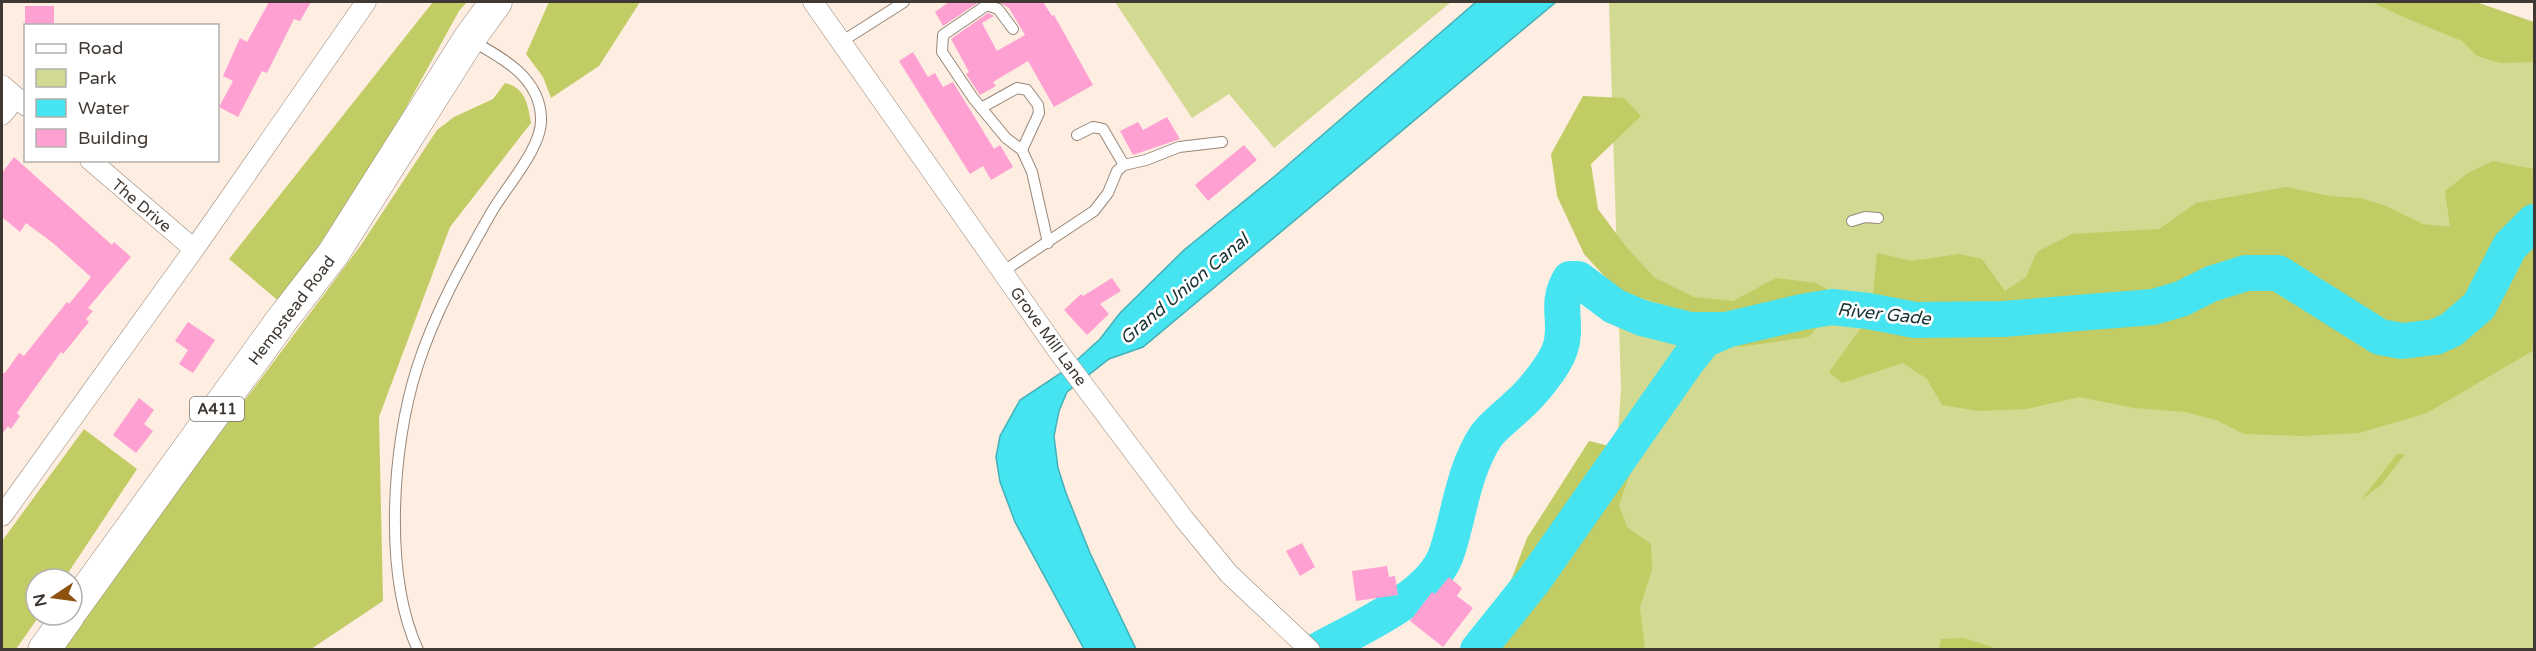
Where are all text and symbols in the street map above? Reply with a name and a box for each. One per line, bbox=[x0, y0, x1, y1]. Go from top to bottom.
legend bbox=[24, 24, 219, 162]
text: Road bbox=[78, 37, 123, 59]
text: Park bbox=[78, 67, 117, 89]
text: Water bbox=[78, 97, 129, 119]
text: Building bbox=[78, 127, 148, 149]
street label: The Drive bbox=[107, 175, 175, 237]
water label: Grand Union Canal bbox=[1115, 227, 1255, 349]
street label: Hempstead Road bbox=[244, 252, 339, 369]
street label: Grove Mill Lane bbox=[1006, 283, 1091, 390]
water label: River Gade bbox=[1836, 298, 1933, 330]
road number: A411 bbox=[190, 397, 244, 421]
north arrow bbox=[24, 567, 84, 627]
text: N bbox=[29, 592, 52, 609]

